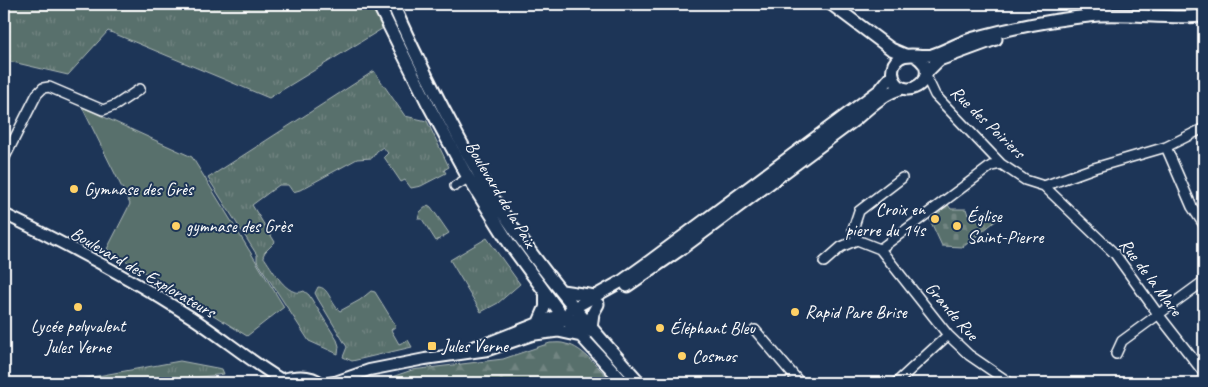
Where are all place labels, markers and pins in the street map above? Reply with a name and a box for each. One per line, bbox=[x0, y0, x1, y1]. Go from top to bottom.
place label: Gymnase des Grès bbox=[84, 178, 195, 200]
marker: Gymnase des Grès bbox=[68, 183, 80, 195]
place label: Croix en pierre du 14s bbox=[846, 198, 927, 241]
place label: Église Saint-Pierre bbox=[967, 205, 1044, 248]
marker: Croix en pierre du 14s bbox=[929, 213, 941, 225]
place label: gymnase des Grès bbox=[186, 215, 293, 237]
marker: gymnase des Grès bbox=[170, 220, 182, 232]
marker: Église Saint-Pierre bbox=[951, 220, 963, 232]
marker: Lycée polyvalent Jules Verne bbox=[72, 301, 84, 313]
place label: Rapid Pare Brise bbox=[805, 301, 908, 323]
marker: Rapid Pare Brise bbox=[789, 306, 801, 318]
place label: Lycée polyvalent Jules Verne bbox=[31, 315, 127, 358]
place label: Éléphant Bleu bbox=[670, 317, 756, 339]
marker: Éléphant Bleu bbox=[654, 322, 666, 334]
place label: Jules Verne bbox=[441, 335, 509, 357]
marker: Jules Verne bbox=[426, 340, 438, 352]
place label: Cosmos bbox=[692, 345, 738, 367]
marker: Cosmos bbox=[676, 350, 688, 362]

